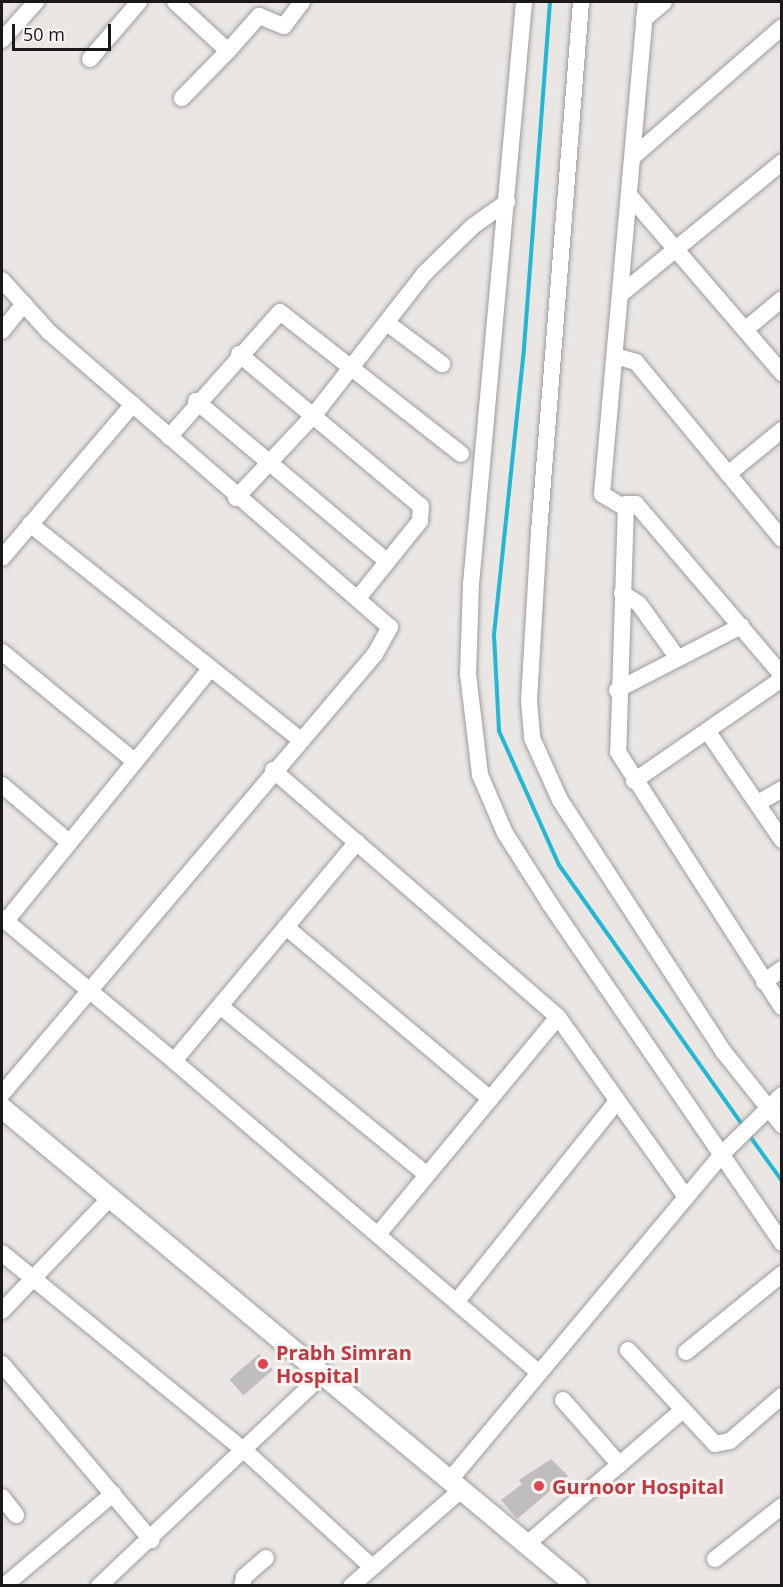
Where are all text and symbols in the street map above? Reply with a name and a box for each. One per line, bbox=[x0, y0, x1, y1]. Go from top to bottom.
scale bar bbox=[15, 12, 114, 50]
text: 50 m bbox=[23, 22, 65, 46]
place label: Prabh Simran Hospital bbox=[276, 1340, 412, 1387]
marker: Prabh Simran Hospital bbox=[254, 1355, 272, 1373]
place label: Gurnoor Hospital bbox=[552, 1474, 724, 1498]
marker: Gurnoor Hospital bbox=[530, 1477, 548, 1495]

